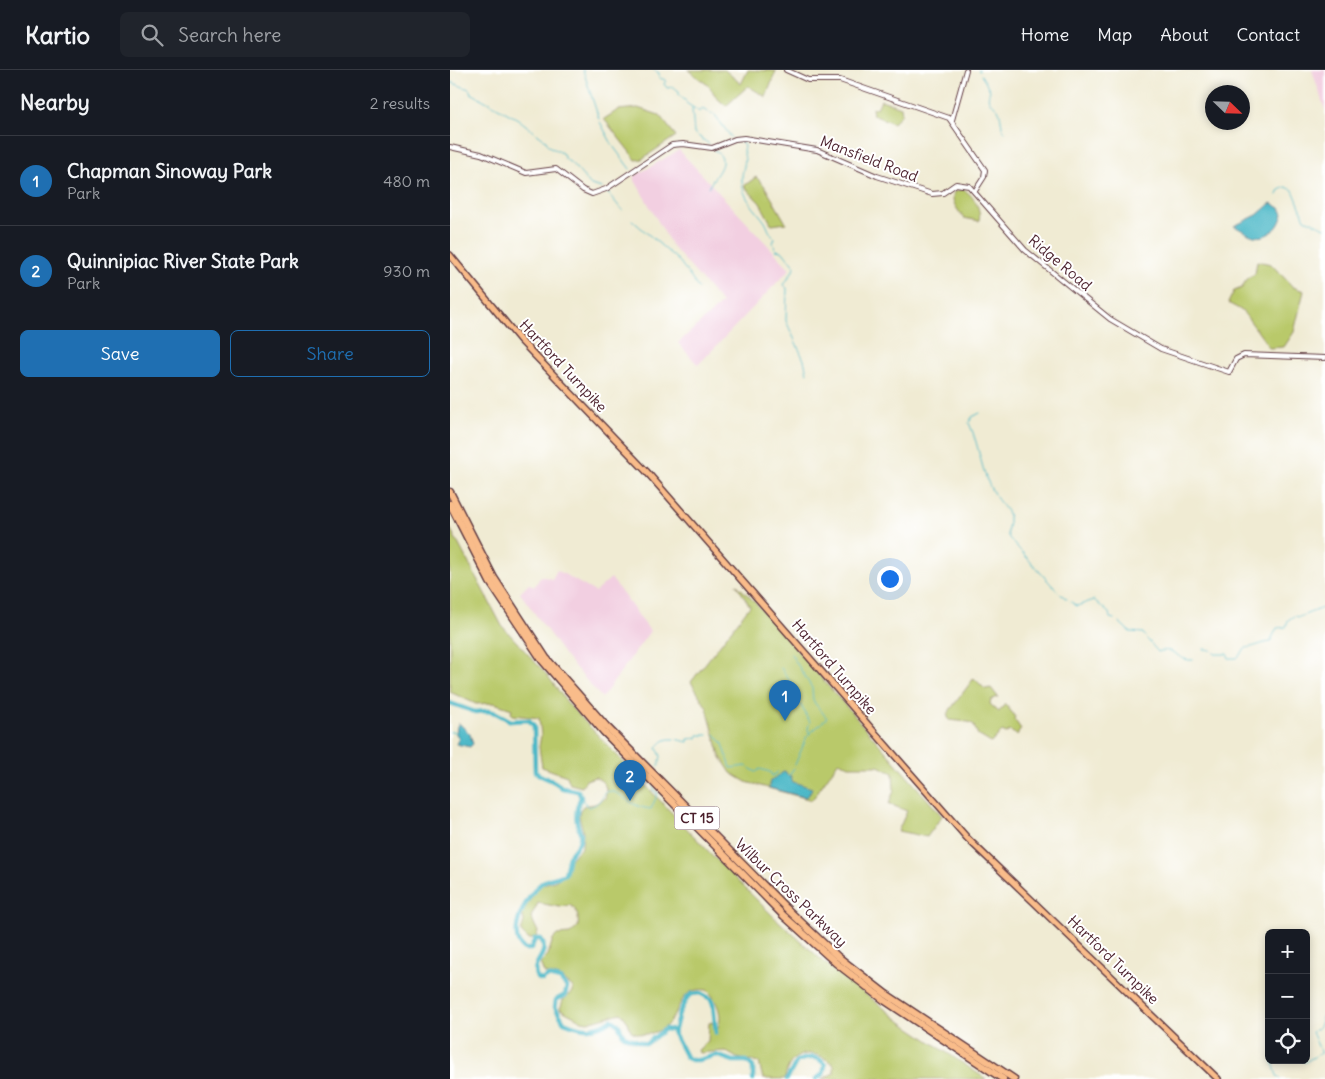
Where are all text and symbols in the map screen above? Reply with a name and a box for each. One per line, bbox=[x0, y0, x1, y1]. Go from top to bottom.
search box bbox=[120, 12, 470, 57]
text: Kartio bbox=[25, 20, 90, 50]
icon: search bbox=[138, 21, 166, 49]
text: Search here bbox=[178, 23, 281, 47]
text: Home bbox=[1021, 23, 1069, 46]
text: Map bbox=[1097, 23, 1132, 46]
text: About bbox=[1160, 23, 1208, 46]
text: Contact bbox=[1236, 23, 1300, 46]
north arrow bbox=[1205, 85, 1250, 130]
text: Nearby bbox=[20, 89, 90, 116]
text: 2 results bbox=[370, 93, 430, 113]
street label: Mansfield Road bbox=[817, 131, 921, 186]
text: Chapman Sinoway Park bbox=[67, 159, 272, 183]
text: 1 bbox=[33, 171, 39, 191]
text: 480 m bbox=[383, 171, 430, 191]
text: Park bbox=[67, 183, 100, 203]
street label: Ridge Road bbox=[1025, 231, 1096, 295]
text: Quinnipiac River State Park bbox=[67, 249, 299, 273]
text: 2 bbox=[32, 261, 40, 281]
text: 930 m bbox=[383, 261, 430, 281]
text: Park bbox=[67, 273, 100, 293]
street label: Hartford Turnpike bbox=[516, 315, 611, 416]
button: Save bbox=[20, 330, 220, 377]
button: Share bbox=[230, 330, 430, 377]
your location bbox=[877, 566, 903, 592]
street label: Hartford Turnpike bbox=[788, 615, 881, 718]
pin: 1 bbox=[769, 680, 801, 721]
pin: 2 bbox=[614, 760, 646, 801]
road number: CT 15 bbox=[674, 806, 720, 830]
street label: Wilbur Cross Parkway bbox=[731, 834, 851, 951]
street label: Hartford Turnpike bbox=[1064, 911, 1163, 1008]
map controls bbox=[1265, 929, 1310, 1064]
button: + bbox=[1265, 929, 1310, 974]
button: − bbox=[1265, 974, 1310, 1019]
button: locate bbox=[1265, 1019, 1310, 1064]

